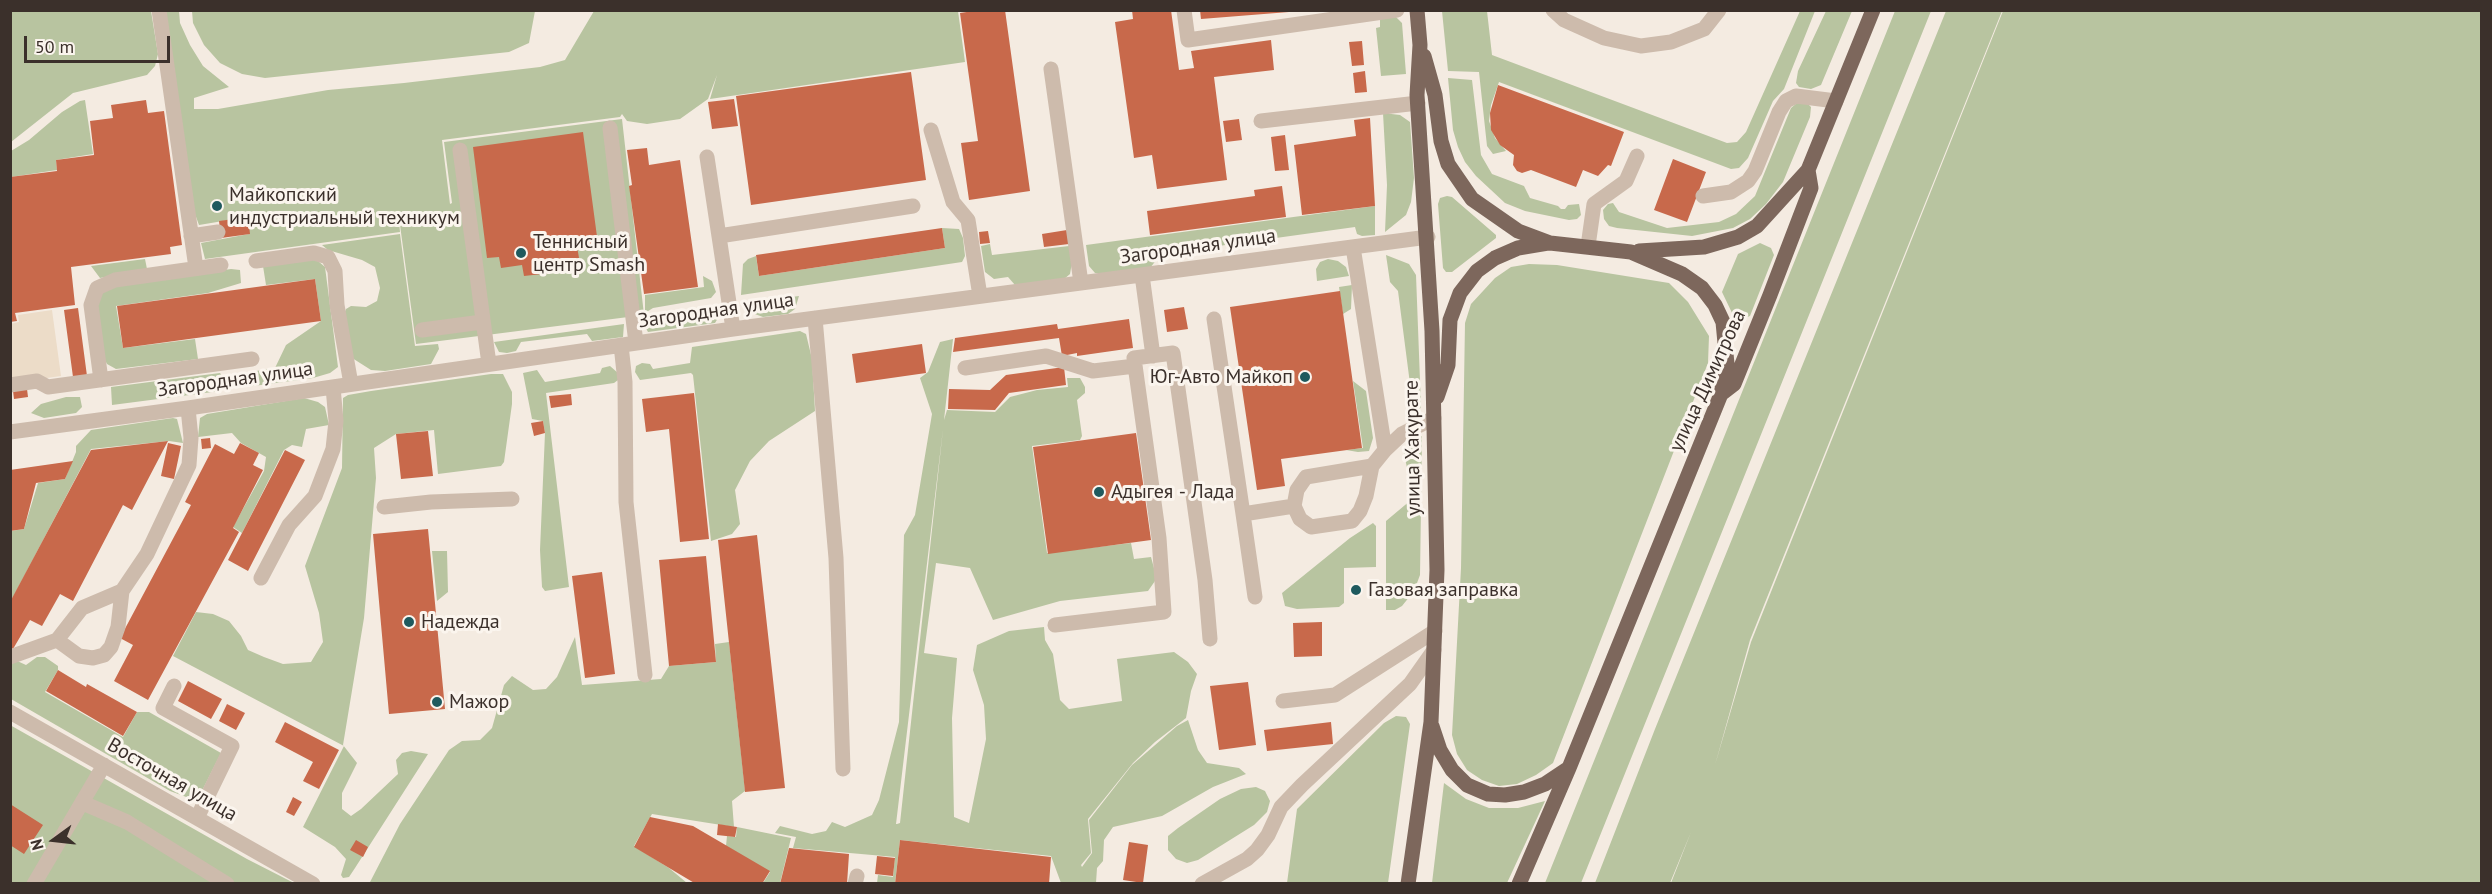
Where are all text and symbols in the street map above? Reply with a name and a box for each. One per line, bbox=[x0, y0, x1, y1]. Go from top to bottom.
scale bar bbox=[27, 24, 172, 62]
text: 50 m bbox=[35, 35, 74, 58]
place label: Майкопский индустриальный техникум bbox=[229, 183, 460, 230]
marker: Майкопский индустриальный техникум bbox=[210, 199, 224, 213]
street label: Загородная улица bbox=[1118, 224, 1278, 270]
place label: Теннисный центр Smash bbox=[533, 230, 645, 277]
marker: Теннисный центр Smash bbox=[514, 246, 528, 260]
street label: Загородная улица bbox=[636, 288, 796, 334]
street label: улица Димитрова bbox=[1665, 306, 1751, 456]
street label: Загородная улица bbox=[155, 357, 315, 403]
place label: Юг-Авто Майкоп bbox=[1150, 365, 1293, 389]
marker: Юг-Авто Майкоп bbox=[1298, 370, 1312, 384]
street label: улица Хакурате bbox=[1400, 380, 1426, 516]
place label: Адыгея - Лада bbox=[1111, 480, 1234, 504]
marker: Адыгея - Лада bbox=[1092, 485, 1106, 499]
place label: Газовая заправка bbox=[1368, 578, 1518, 602]
marker: Газовая заправка bbox=[1349, 583, 1363, 597]
place label: Надежда bbox=[421, 610, 500, 634]
marker: Надежда bbox=[402, 615, 416, 629]
place label: Мажор bbox=[449, 690, 509, 714]
marker: Мажор bbox=[430, 695, 444, 709]
street label: Восточная улица bbox=[103, 733, 241, 827]
north arrow bbox=[24, 810, 84, 870]
text: N bbox=[26, 837, 48, 852]

